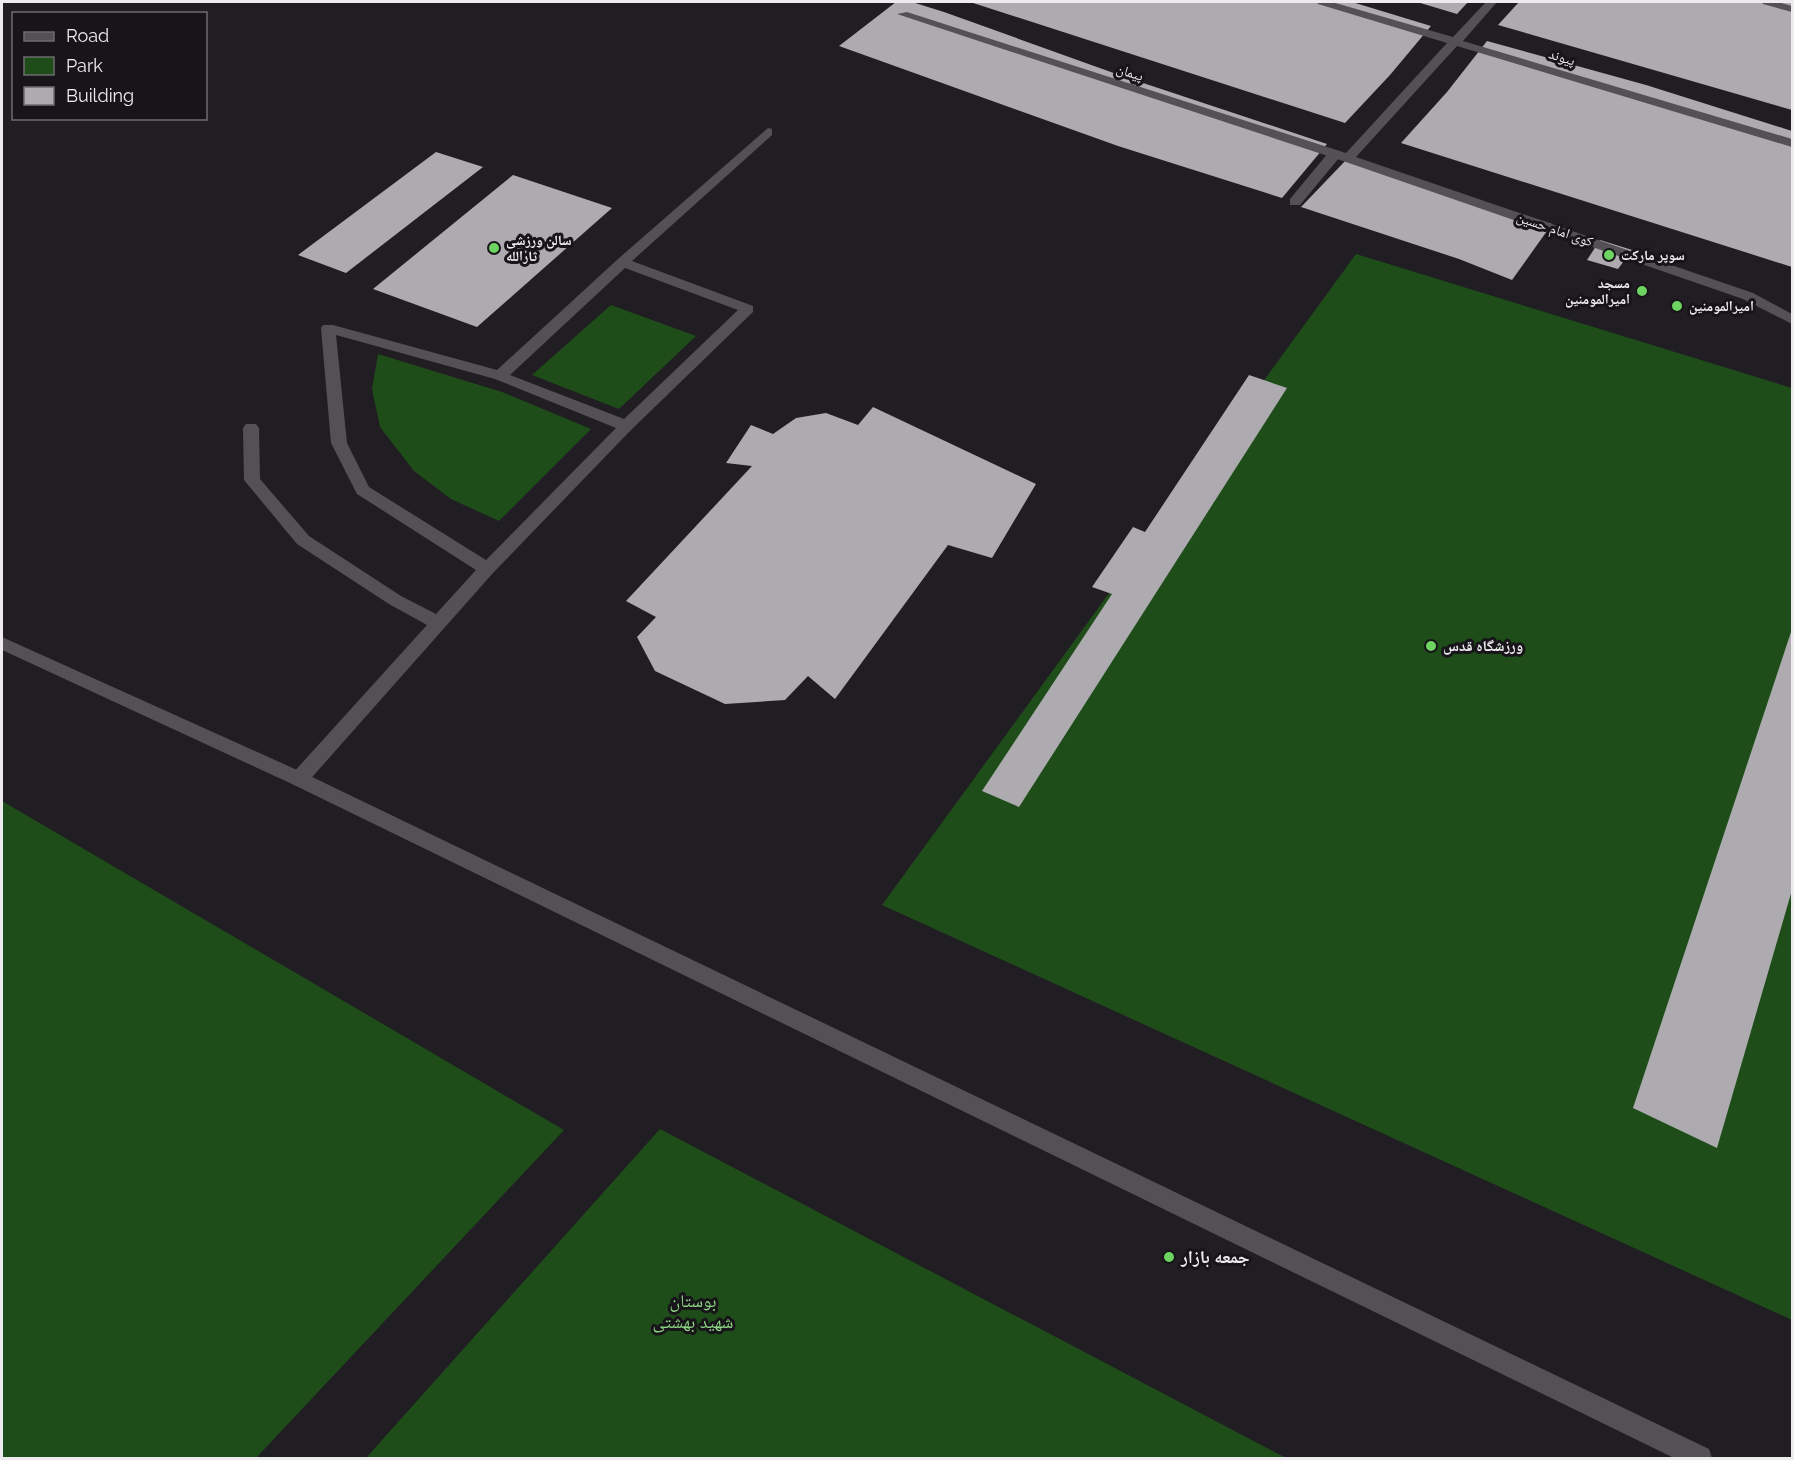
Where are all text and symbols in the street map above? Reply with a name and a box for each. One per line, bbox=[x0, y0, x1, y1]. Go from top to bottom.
legend bbox=[12, 12, 207, 120]
text: Road bbox=[66, 25, 109, 46]
street label: پیوند bbox=[1546, 45, 1577, 70]
text: Park bbox=[66, 55, 103, 76]
street label: پیمان bbox=[1114, 60, 1146, 85]
text: Building bbox=[66, 85, 134, 106]
street label: کوی امام حسین bbox=[1514, 208, 1595, 251]
place label: سالن ورزشی ثارالله bbox=[506, 232, 572, 264]
marker: سالن ورزشی ثارالله bbox=[487, 241, 501, 255]
place label: سوپر مارکت bbox=[1621, 247, 1685, 264]
marker: سوپر مارکت bbox=[1602, 248, 1616, 262]
place label: مسجد امیرالمومنین bbox=[1565, 275, 1630, 308]
marker: مسجد امیرالمومنین bbox=[1635, 284, 1649, 298]
place label: امیرالمومنین bbox=[1689, 298, 1754, 315]
marker: امیرالمومنین bbox=[1670, 299, 1684, 313]
place label: ورزشگاه قدس bbox=[1443, 637, 1523, 655]
marker: ورزشگاه قدس bbox=[1424, 639, 1438, 653]
place label: جمعه بازار bbox=[1180, 1246, 1250, 1268]
marker: جمعه بازار bbox=[1162, 1250, 1176, 1264]
park label: بوستان شهید بهشتی bbox=[653, 1290, 733, 1333]

